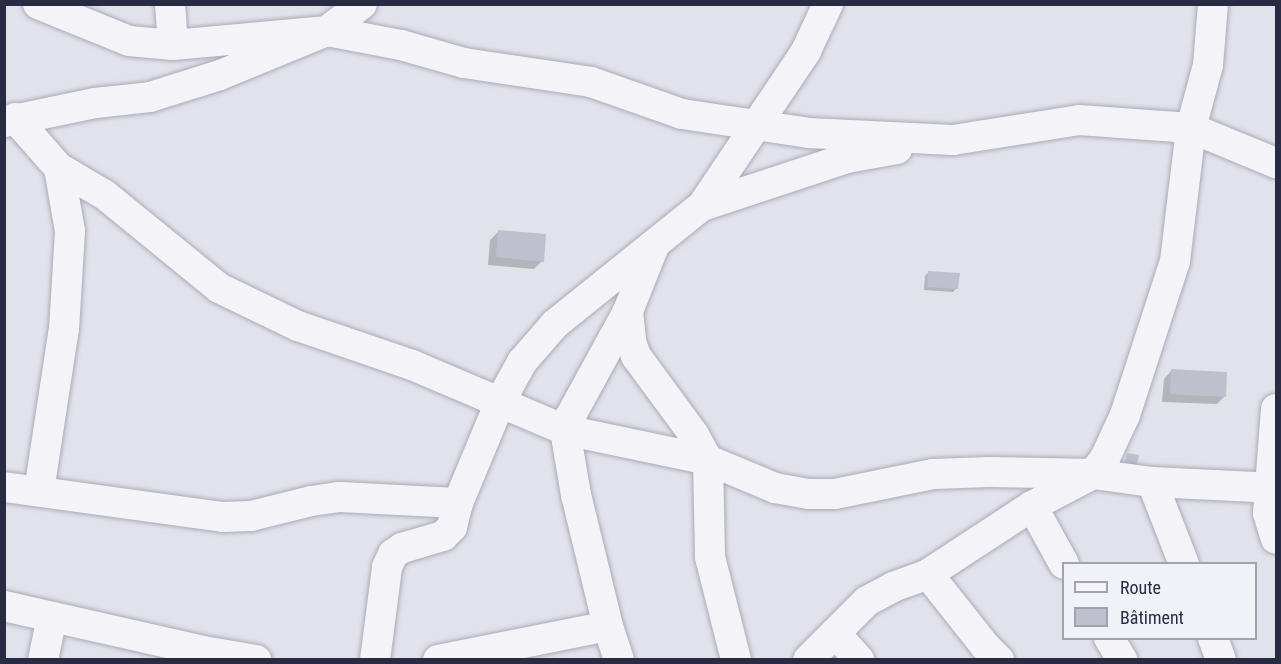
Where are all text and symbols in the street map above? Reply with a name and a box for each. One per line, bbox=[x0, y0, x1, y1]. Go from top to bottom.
legend bbox=[1062, 562, 1257, 640]
text: Route bbox=[1120, 577, 1161, 598]
text: Bâtiment bbox=[1120, 607, 1184, 628]

